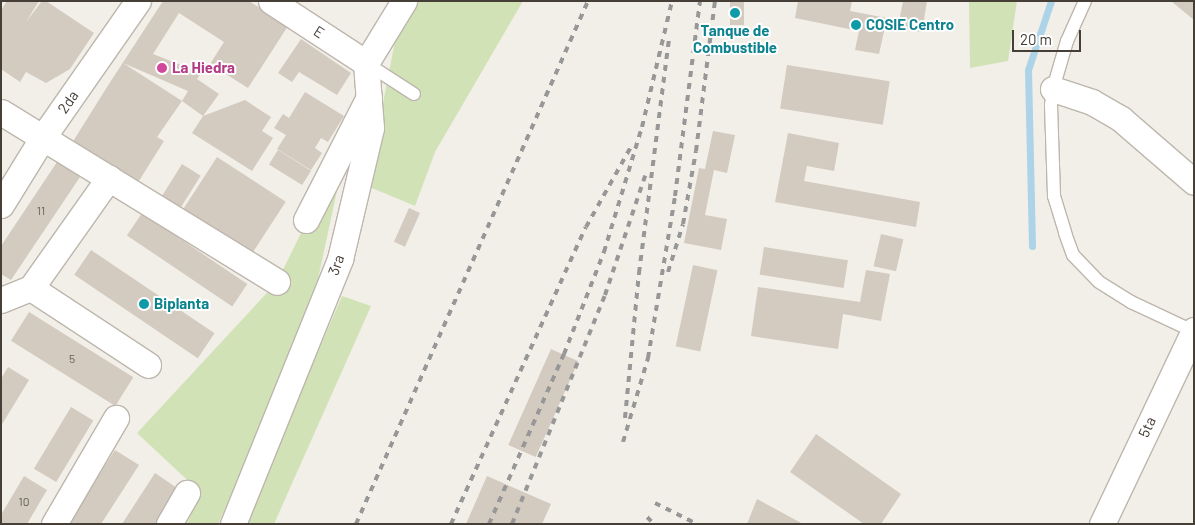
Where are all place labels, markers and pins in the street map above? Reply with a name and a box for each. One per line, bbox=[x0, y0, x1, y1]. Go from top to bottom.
marker: Tanque de Combustible bbox=[729, 7, 741, 19]
place label: COSIE Centro bbox=[866, 16, 954, 34]
marker: COSIE Centro bbox=[850, 19, 862, 31]
place label: Tanque de Combustible bbox=[693, 21, 777, 56]
place label: La Hiedra bbox=[172, 59, 235, 77]
marker: La Hiedra bbox=[156, 62, 168, 74]
place label: Biplanta bbox=[154, 295, 209, 313]
marker: Biplanta bbox=[138, 298, 150, 310]

